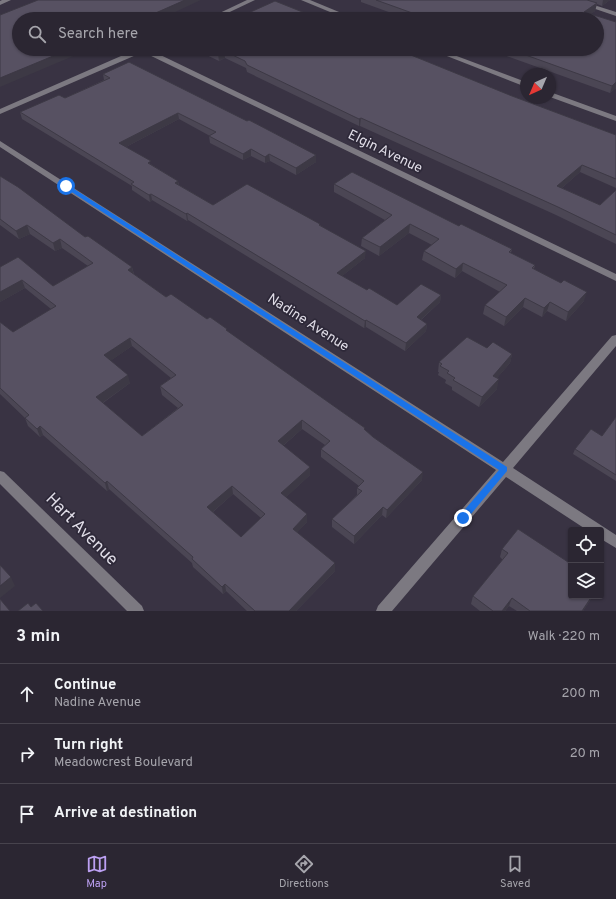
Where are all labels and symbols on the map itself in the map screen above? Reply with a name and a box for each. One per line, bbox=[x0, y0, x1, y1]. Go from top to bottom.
north arrow bbox=[520, 68, 556, 104]
street label: Elgin Avenue bbox=[345, 127, 425, 177]
route start bbox=[57, 177, 75, 195]
street label: Nadine Avenue bbox=[264, 290, 352, 356]
street label: Hart Avenue bbox=[40, 489, 122, 571]
route end bbox=[454, 509, 472, 527]

